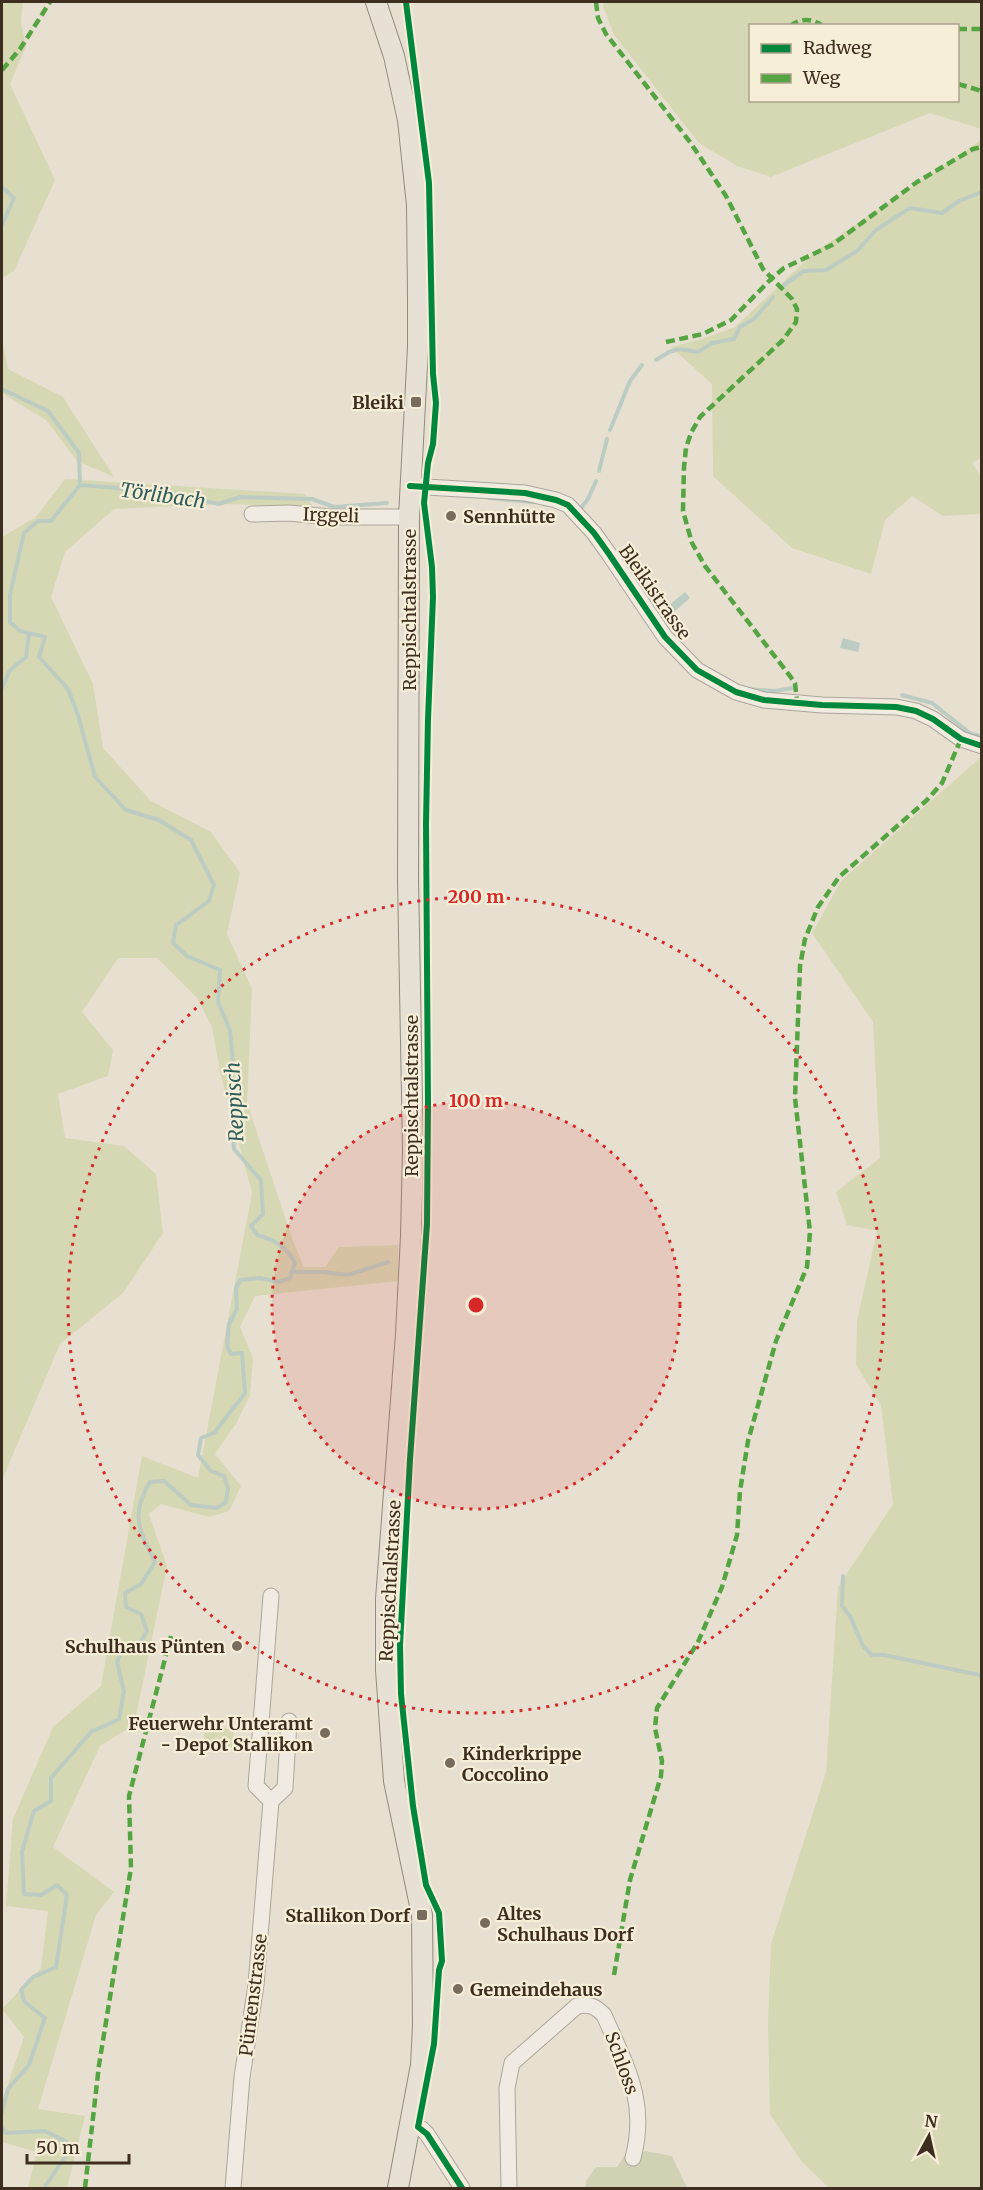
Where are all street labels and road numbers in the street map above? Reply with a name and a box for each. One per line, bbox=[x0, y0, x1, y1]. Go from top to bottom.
street label: Irggeli bbox=[302, 503, 360, 527]
street label: Reppischtalstrasse bbox=[398, 529, 421, 691]
street label: Bleikistrasse bbox=[614, 540, 696, 644]
street label: Reppischtalstrasse bbox=[400, 1015, 423, 1177]
street label: Reppischtalstrasse bbox=[374, 1499, 406, 1663]
street label: Püntenstrasse bbox=[234, 1932, 272, 2058]
street label: Schloss bbox=[600, 2028, 644, 2098]

